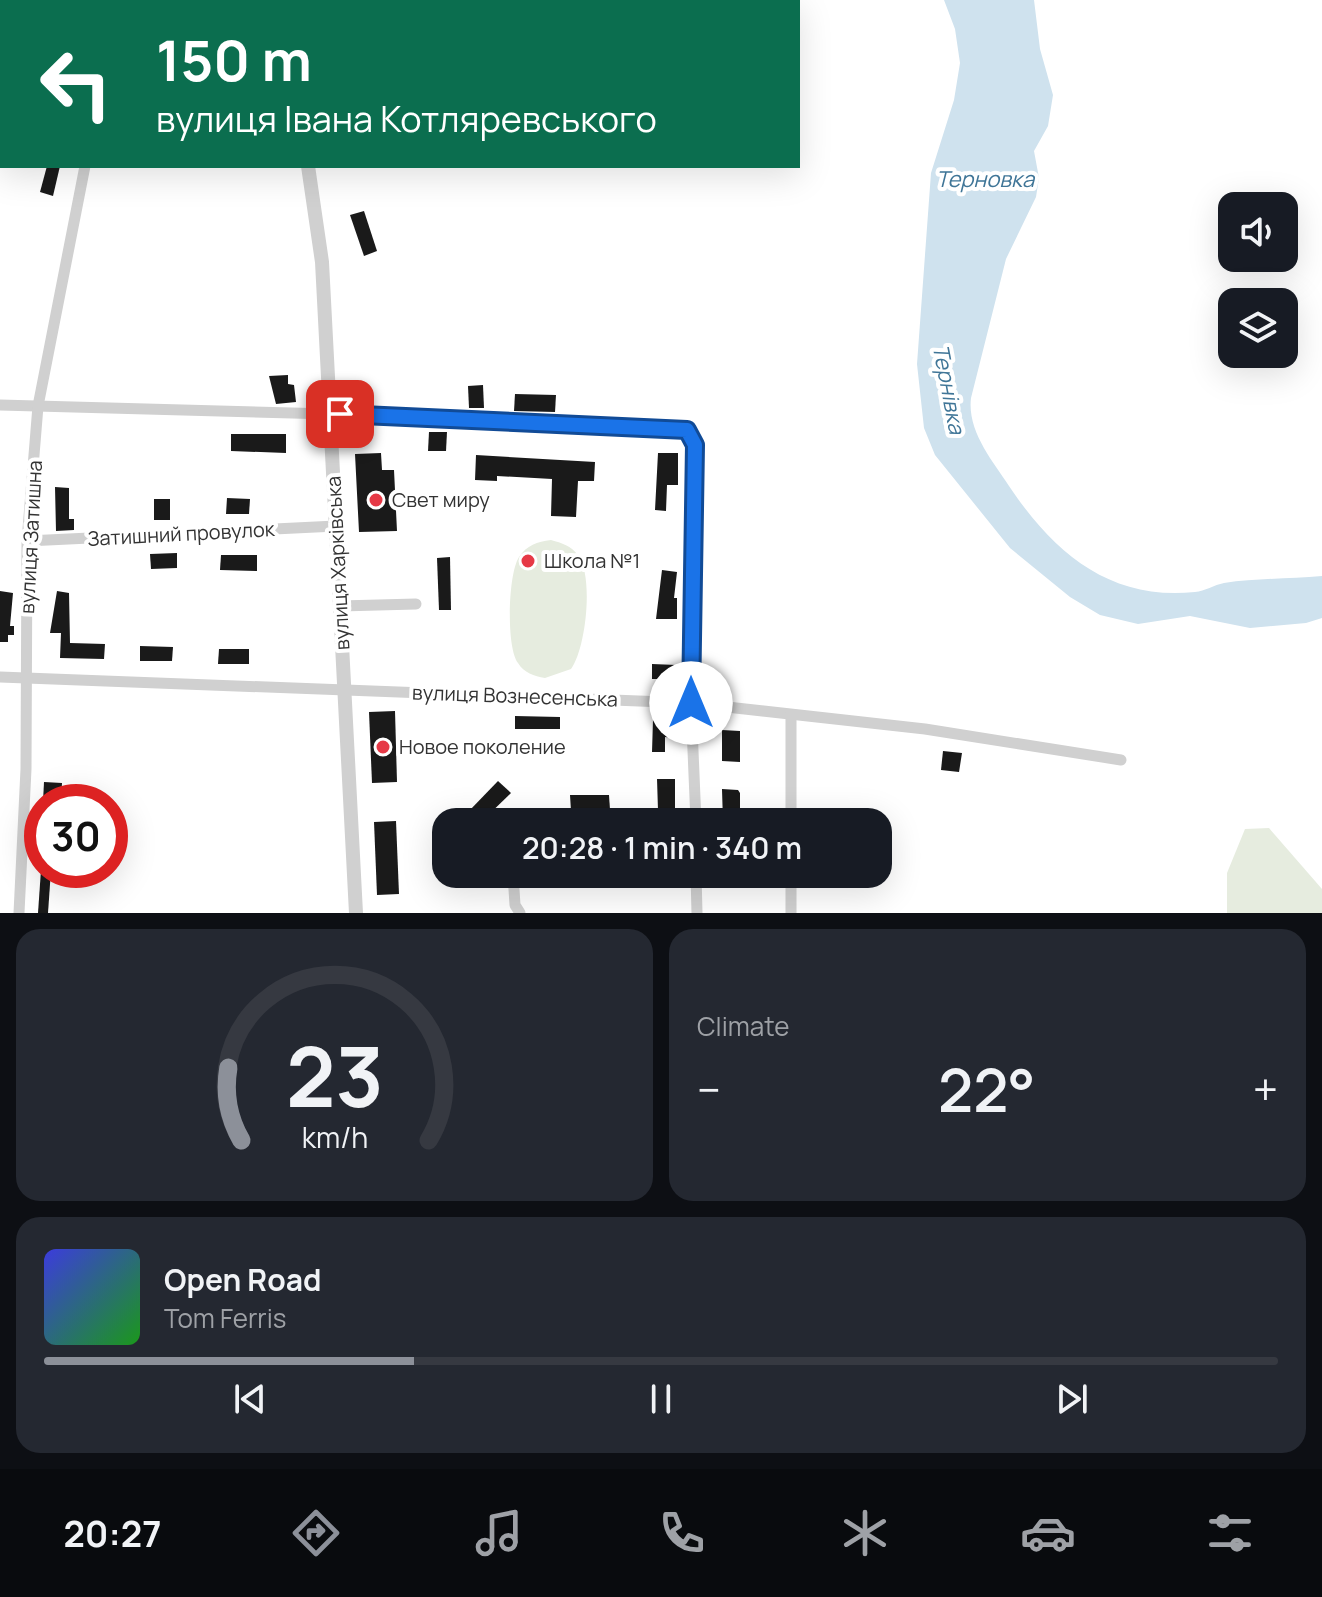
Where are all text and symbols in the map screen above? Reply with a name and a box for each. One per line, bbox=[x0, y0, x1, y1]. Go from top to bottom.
text: 150 m bbox=[156, 21, 312, 98]
icon: left bbox=[24, 32, 128, 136]
text: вулиця Івана Котляревського bbox=[156, 94, 657, 143]
water label: Терновка bbox=[936, 164, 1036, 194]
map controls bbox=[1218, 192, 1298, 368]
button: sound bbox=[1218, 192, 1298, 272]
button: layers bbox=[1218, 288, 1298, 368]
water label: Тернівка bbox=[926, 342, 973, 438]
pin bbox=[306, 380, 374, 448]
icon: arrive bbox=[318, 392, 362, 436]
street label: вулиця Затишна bbox=[13, 459, 48, 614]
street label: вулиця Харківська bbox=[319, 475, 356, 651]
place label: Свет миру bbox=[392, 486, 490, 513]
marker: Свет миру bbox=[367, 491, 385, 509]
street label: Затишний провулок bbox=[87, 515, 276, 552]
place label: Школа №1 bbox=[544, 547, 640, 574]
marker: Школа №1 bbox=[519, 552, 537, 570]
position arrow bbox=[649, 661, 733, 745]
street label: вулиця Вознесенська bbox=[412, 678, 618, 713]
place label: Новое поколение bbox=[399, 733, 566, 760]
marker: Новое поколение bbox=[374, 738, 392, 756]
speed limit sign: 30 bbox=[24, 784, 128, 888]
text: 20:28 · 1 min · 340 m bbox=[522, 827, 802, 868]
text: Climate bbox=[697, 1008, 789, 1044]
text: 23 bbox=[286, 1018, 383, 1132]
text: 22° bbox=[938, 1048, 1035, 1130]
text: − bbox=[697, 1059, 721, 1119]
text: + bbox=[1253, 1059, 1278, 1119]
text: km/h bbox=[301, 1118, 368, 1157]
text: Open Road bbox=[164, 1259, 321, 1300]
text: Tom Ferris bbox=[164, 1300, 286, 1336]
icon: previous bbox=[228, 1377, 272, 1421]
icon: pause bbox=[639, 1377, 683, 1421]
icon: next bbox=[1050, 1377, 1094, 1421]
icon: directions bbox=[288, 1505, 344, 1561]
icon: music bbox=[471, 1505, 527, 1561]
icon: phone bbox=[654, 1505, 710, 1561]
icon: climate bbox=[837, 1505, 893, 1561]
icon: car bbox=[1020, 1505, 1076, 1561]
icon: filters bbox=[1202, 1505, 1258, 1561]
text: 20:27 bbox=[63, 1509, 162, 1558]

